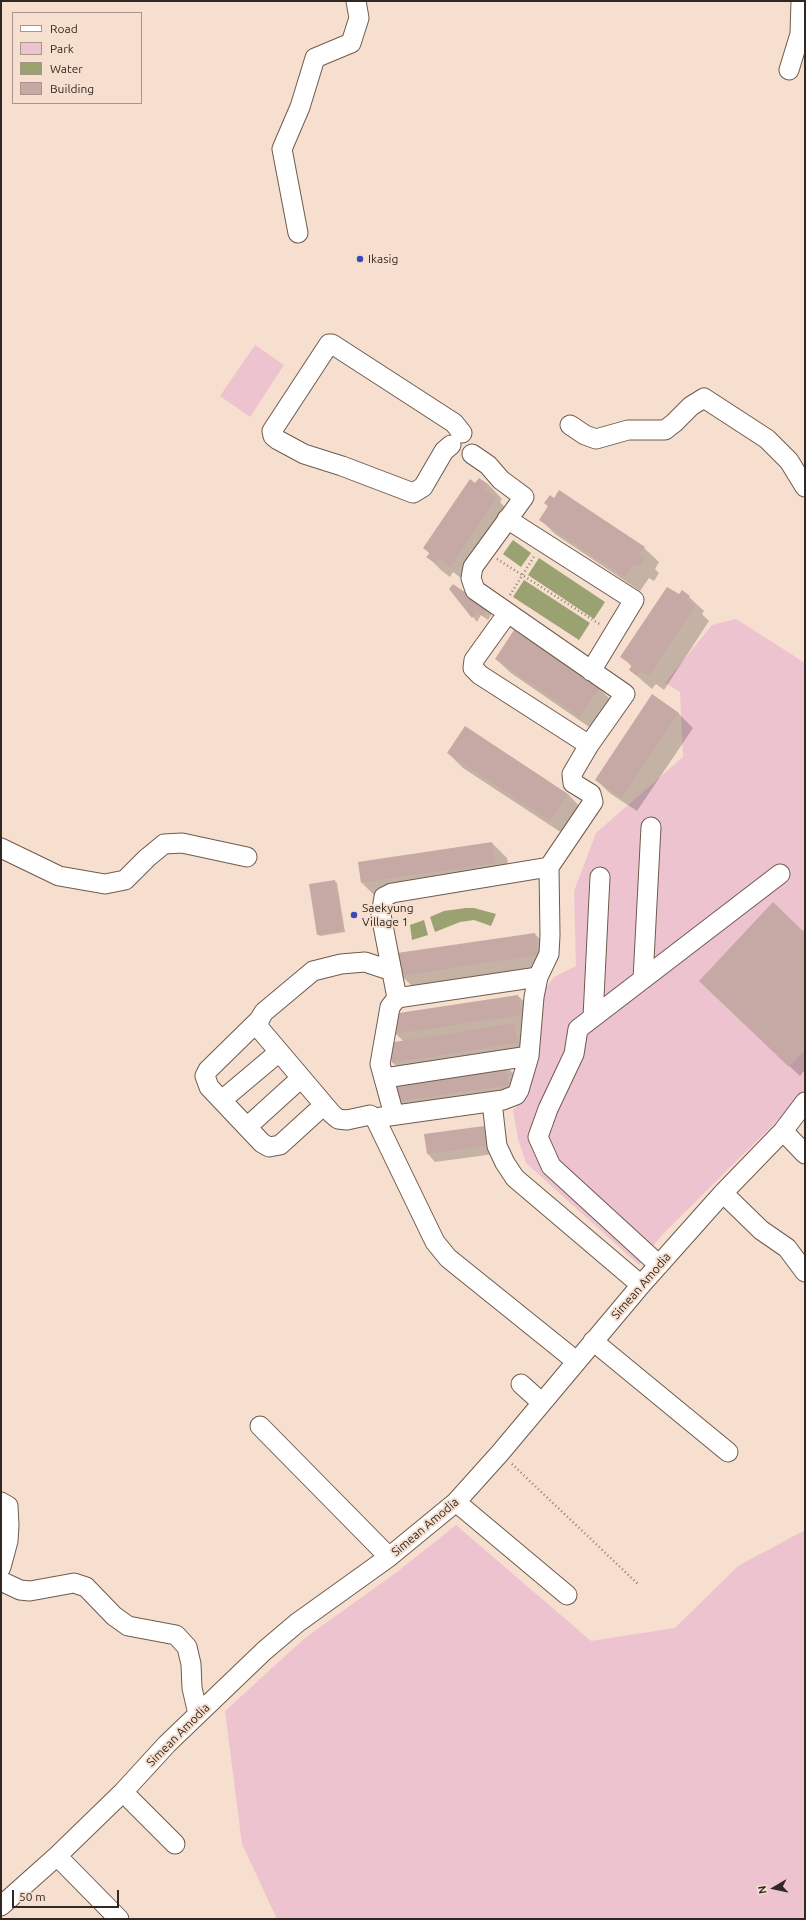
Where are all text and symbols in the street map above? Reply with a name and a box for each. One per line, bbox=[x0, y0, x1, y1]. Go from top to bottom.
legend bbox=[12, 12, 142, 104]
text: Road bbox=[50, 22, 78, 35]
text: Park bbox=[50, 42, 74, 55]
text: Water bbox=[50, 62, 83, 75]
text: Building bbox=[50, 82, 94, 95]
place label: Ikasig bbox=[368, 252, 398, 266]
marker: Ikasig bbox=[355, 254, 365, 264]
place label: Saekyung Village 1 bbox=[362, 901, 414, 929]
marker: Saekyung Village 1 bbox=[349, 910, 359, 920]
street label: Simean Amodia bbox=[608, 1250, 674, 1322]
street label: Simean Amodia bbox=[388, 1495, 462, 1559]
street label: Simean Amodia bbox=[143, 1700, 213, 1770]
north arrow bbox=[754, 1868, 794, 1908]
scale bar bbox=[14, 1882, 121, 1908]
text: N bbox=[756, 1885, 769, 1895]
text: 50 m bbox=[19, 1890, 46, 1903]

